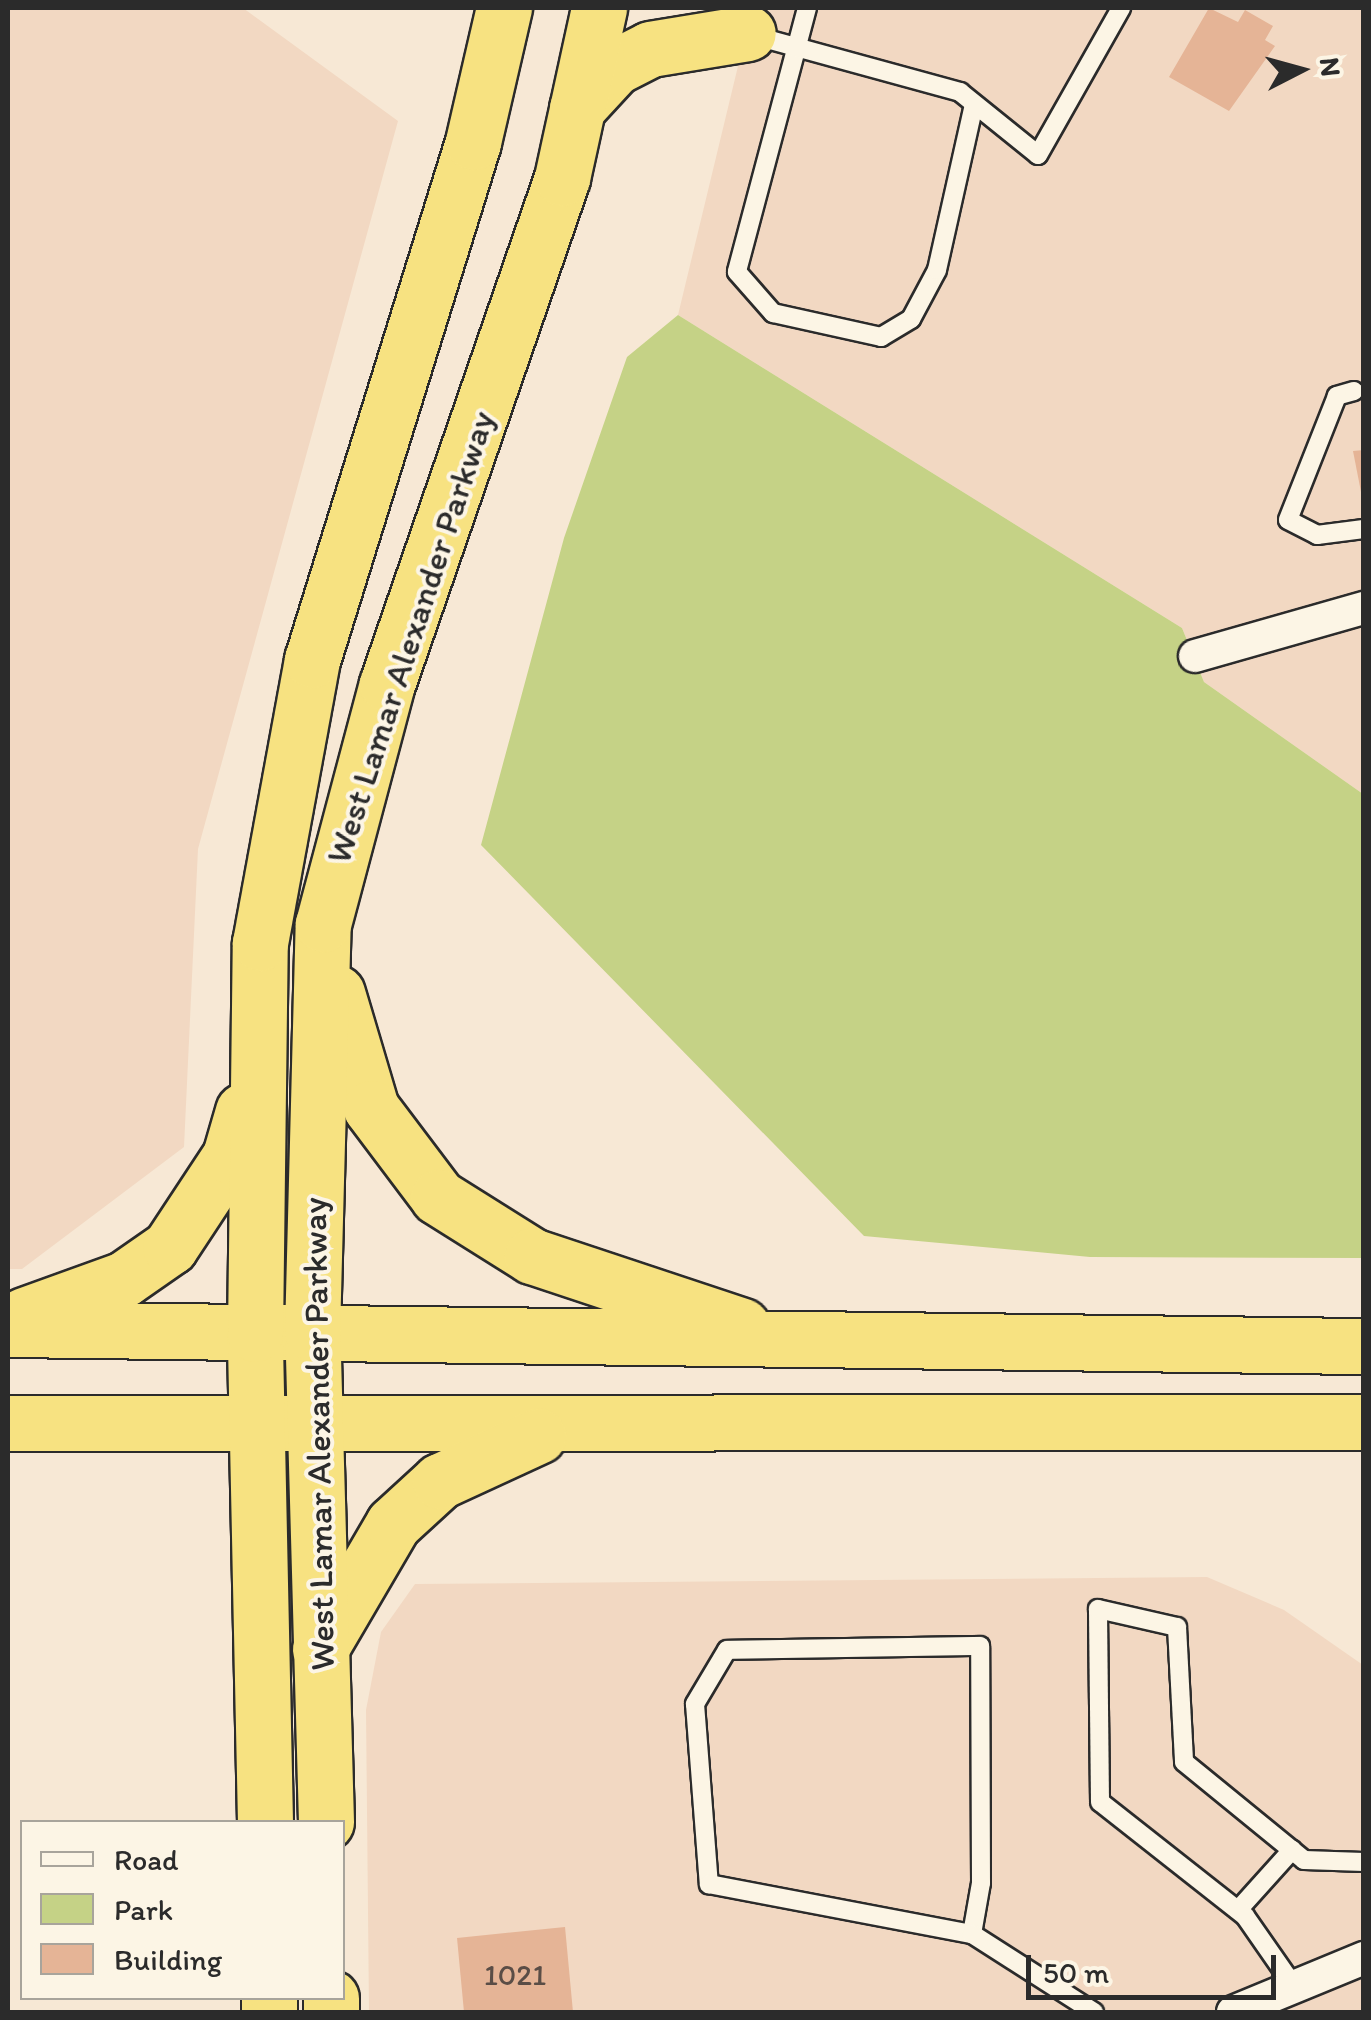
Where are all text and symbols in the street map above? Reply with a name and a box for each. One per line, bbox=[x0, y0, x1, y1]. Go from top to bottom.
north arrow bbox=[1251, 20, 1351, 120]
text: N bbox=[1313, 56, 1349, 78]
street label: West Lamar Alexander Parkway bbox=[317, 406, 503, 868]
street label: West Lamar Alexander Parkway bbox=[293, 1198, 343, 1670]
legend bbox=[20, 1820, 345, 2000]
text: Road bbox=[114, 1841, 179, 1878]
text: Park bbox=[114, 1891, 173, 1928]
scale bar bbox=[1031, 1935, 1281, 1997]
text: Building bbox=[114, 1941, 222, 1978]
text: 50 m bbox=[1043, 1954, 1109, 1991]
house number: 1021 bbox=[484, 1957, 546, 1993]

